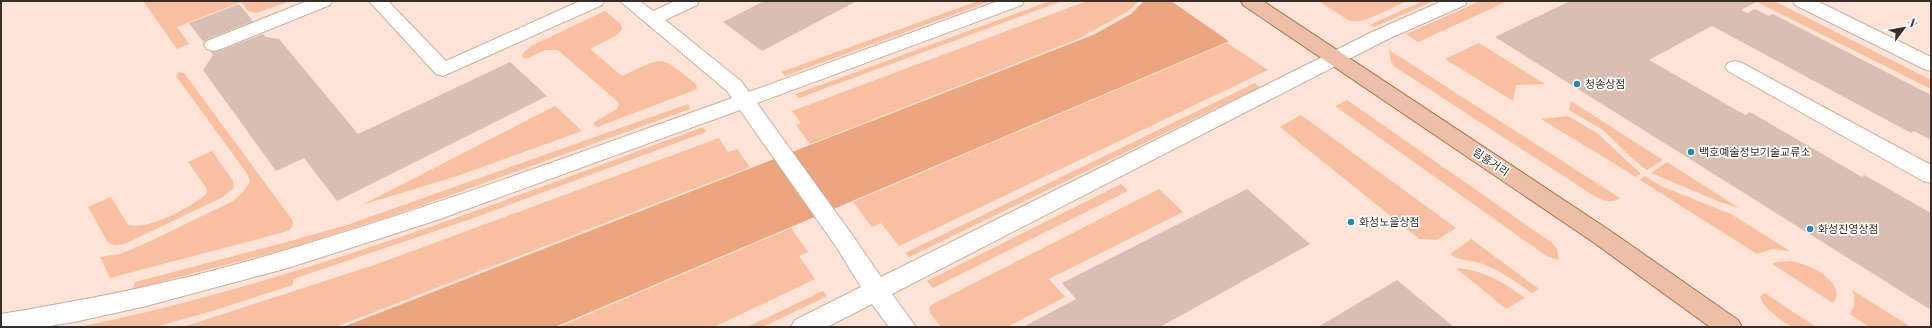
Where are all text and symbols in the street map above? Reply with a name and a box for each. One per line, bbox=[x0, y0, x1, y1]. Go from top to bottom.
north arrow bbox=[1884, 8, 1924, 48]
text: N bbox=[1904, 15, 1921, 30]
place label: 청송상점 bbox=[1585, 76, 1625, 91]
marker: 청송상점 bbox=[1572, 79, 1582, 89]
street label: 림흥거리 bbox=[1470, 144, 1512, 179]
place label: 백호예술정보기술교류소 bbox=[1699, 144, 1810, 159]
marker: 백호예술정보기술교류소 bbox=[1686, 147, 1696, 157]
place label: 화성노을상점 bbox=[1359, 214, 1420, 229]
marker: 화성노을상점 bbox=[1346, 217, 1356, 227]
place label: 화성진영상점 bbox=[1818, 221, 1879, 236]
marker: 화성진영상점 bbox=[1805, 224, 1815, 234]

